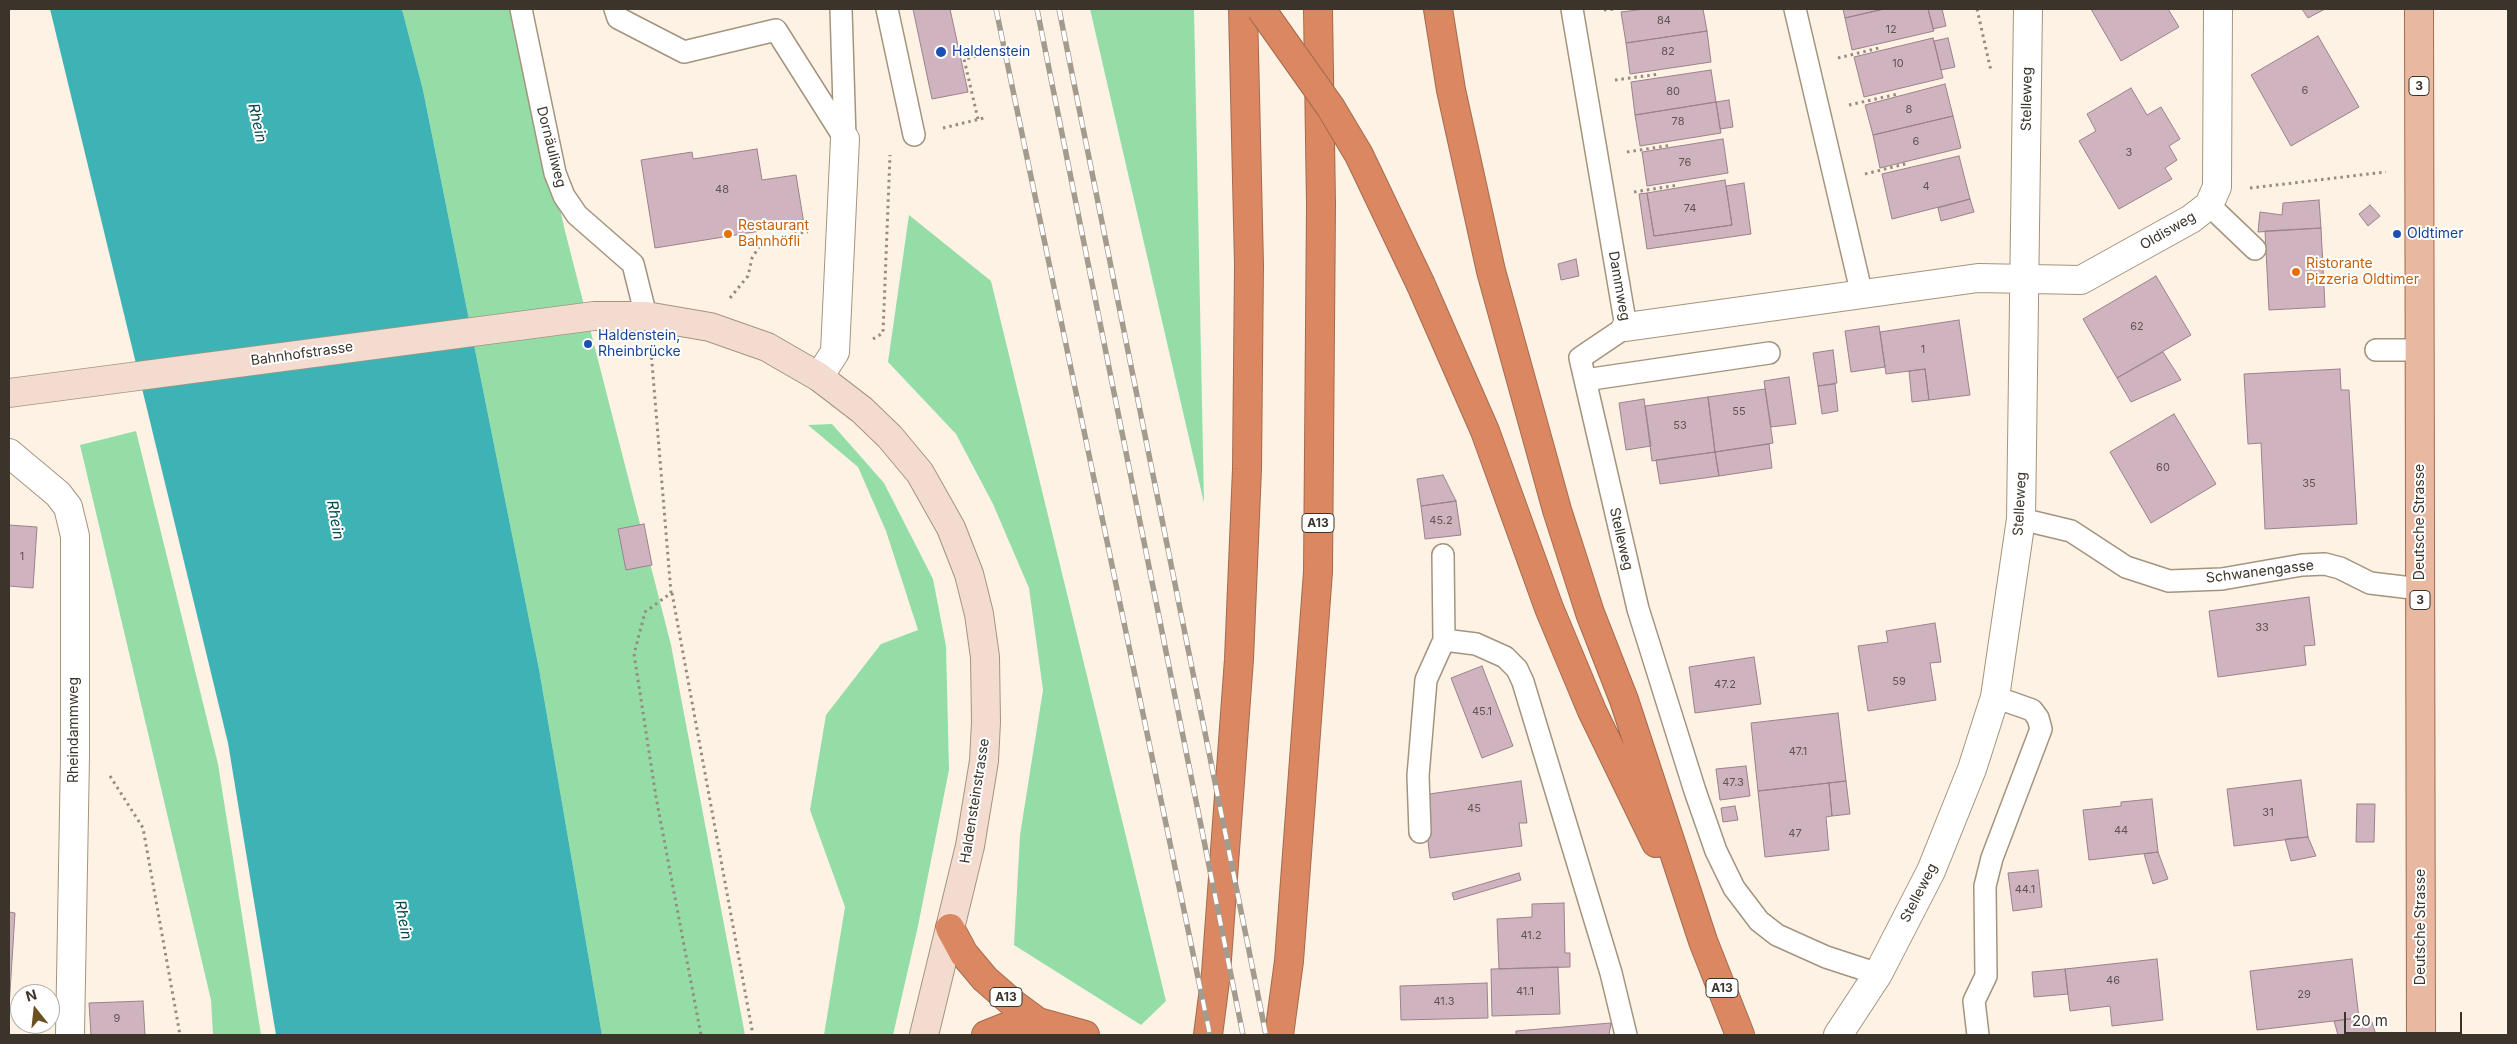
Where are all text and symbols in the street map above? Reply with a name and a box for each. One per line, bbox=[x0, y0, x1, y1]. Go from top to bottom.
house number: 84 bbox=[1657, 14, 1671, 28]
house number: 12 bbox=[1885, 23, 1897, 37]
place label: Haldenstein bbox=[952, 44, 1030, 60]
marker: Haldenstein bbox=[934, 45, 948, 59]
house number: 82 bbox=[1661, 45, 1675, 59]
house number: 10 bbox=[1892, 57, 1904, 71]
street label: Stelleweg bbox=[2018, 67, 2036, 131]
road number: 3 bbox=[2409, 76, 2429, 95]
house number: 6 bbox=[2302, 84, 2308, 98]
house number: 80 bbox=[1666, 85, 1680, 99]
water label: Rhein bbox=[244, 102, 270, 144]
house number: 8 bbox=[1906, 103, 1912, 117]
street label: Dornäuliweg bbox=[533, 105, 569, 189]
house number: 78 bbox=[1672, 115, 1684, 129]
house number: 6 bbox=[1913, 135, 1919, 149]
house number: 3 bbox=[2126, 146, 2132, 160]
house number: 76 bbox=[1679, 156, 1691, 170]
house number: 4 bbox=[1922, 180, 1930, 194]
house number: 48 bbox=[715, 183, 729, 197]
house number: 74 bbox=[1684, 202, 1696, 216]
street label: Oldisweg bbox=[2137, 208, 2199, 254]
place label: Restaurant Bahnhöfli bbox=[738, 218, 809, 250]
place label: Oldtimer bbox=[2407, 226, 2464, 242]
marker: Restaurant Bahnhöfli bbox=[722, 228, 734, 240]
marker: Oldtimer bbox=[2391, 228, 2403, 240]
street label: Dammweg bbox=[1605, 250, 1633, 322]
place label: Ristorante Pizzeria Oldtimer bbox=[2306, 256, 2419, 288]
marker: Ristorante Pizzeria Oldtimer bbox=[2290, 266, 2302, 278]
house number: 62 bbox=[2130, 320, 2144, 334]
place label: Haldenstein, Rheinbrücke bbox=[598, 328, 681, 361]
marker: Haldenstein, Rheinbrücke bbox=[582, 338, 594, 350]
street label: Bahnhofstrasse bbox=[250, 339, 354, 369]
house number: 1 bbox=[1921, 343, 1925, 357]
house number: 55 bbox=[1732, 405, 1746, 419]
house number: 53 bbox=[1673, 419, 1687, 433]
house number: 60 bbox=[2156, 461, 2170, 475]
street label: Deutsche Strasse bbox=[2412, 464, 2428, 580]
street label: Stelleweg bbox=[2010, 471, 2030, 537]
house number: 35 bbox=[2302, 477, 2316, 491]
water label: Rhein bbox=[323, 499, 347, 541]
street label: Stelleweg bbox=[1606, 506, 1636, 572]
road number: A13 bbox=[1302, 514, 1334, 532]
house number: 45.2 bbox=[1429, 514, 1453, 528]
house number: 1 bbox=[20, 550, 24, 564]
street label: Schwanengasse bbox=[2205, 557, 2315, 587]
road number: 3 bbox=[2410, 590, 2430, 610]
house number: 33 bbox=[2255, 621, 2269, 635]
house number: 59 bbox=[1892, 675, 1906, 689]
street label: Rheindammweg bbox=[66, 677, 82, 783]
house number: 47.2 bbox=[1714, 678, 1736, 692]
house number: 45.1 bbox=[1472, 705, 1492, 719]
street label: Haldensteinstrasse bbox=[957, 737, 993, 865]
house number: 47.1 bbox=[1789, 745, 1807, 759]
house number: 47.3 bbox=[1722, 776, 1744, 790]
house number: 45 bbox=[1467, 802, 1481, 816]
house number: 31 bbox=[2262, 806, 2274, 820]
house number: 44 bbox=[2114, 824, 2128, 838]
house number: 47 bbox=[1788, 827, 1802, 841]
street label: Stelleweg bbox=[1897, 861, 1941, 925]
street label: Deutsche Strasse bbox=[2413, 869, 2429, 985]
house number: 44.1 bbox=[2015, 883, 2035, 897]
water label: Rhein bbox=[391, 899, 415, 941]
house number: 41.2 bbox=[1520, 929, 1542, 943]
house number: 46 bbox=[2106, 974, 2120, 988]
road number: A13 bbox=[1706, 978, 1738, 998]
north arrow bbox=[10, 984, 60, 1034]
text: N bbox=[24, 985, 38, 1005]
house number: 41.1 bbox=[1516, 985, 1534, 999]
road number: A13 bbox=[990, 988, 1022, 1006]
house number: 29 bbox=[2297, 988, 2311, 1002]
house number: 41.3 bbox=[1433, 995, 1455, 1009]
scale bar bbox=[2347, 1002, 2464, 1034]
text: 20 m bbox=[2352, 1011, 2388, 1030]
house number: 9 bbox=[114, 1012, 120, 1026]

